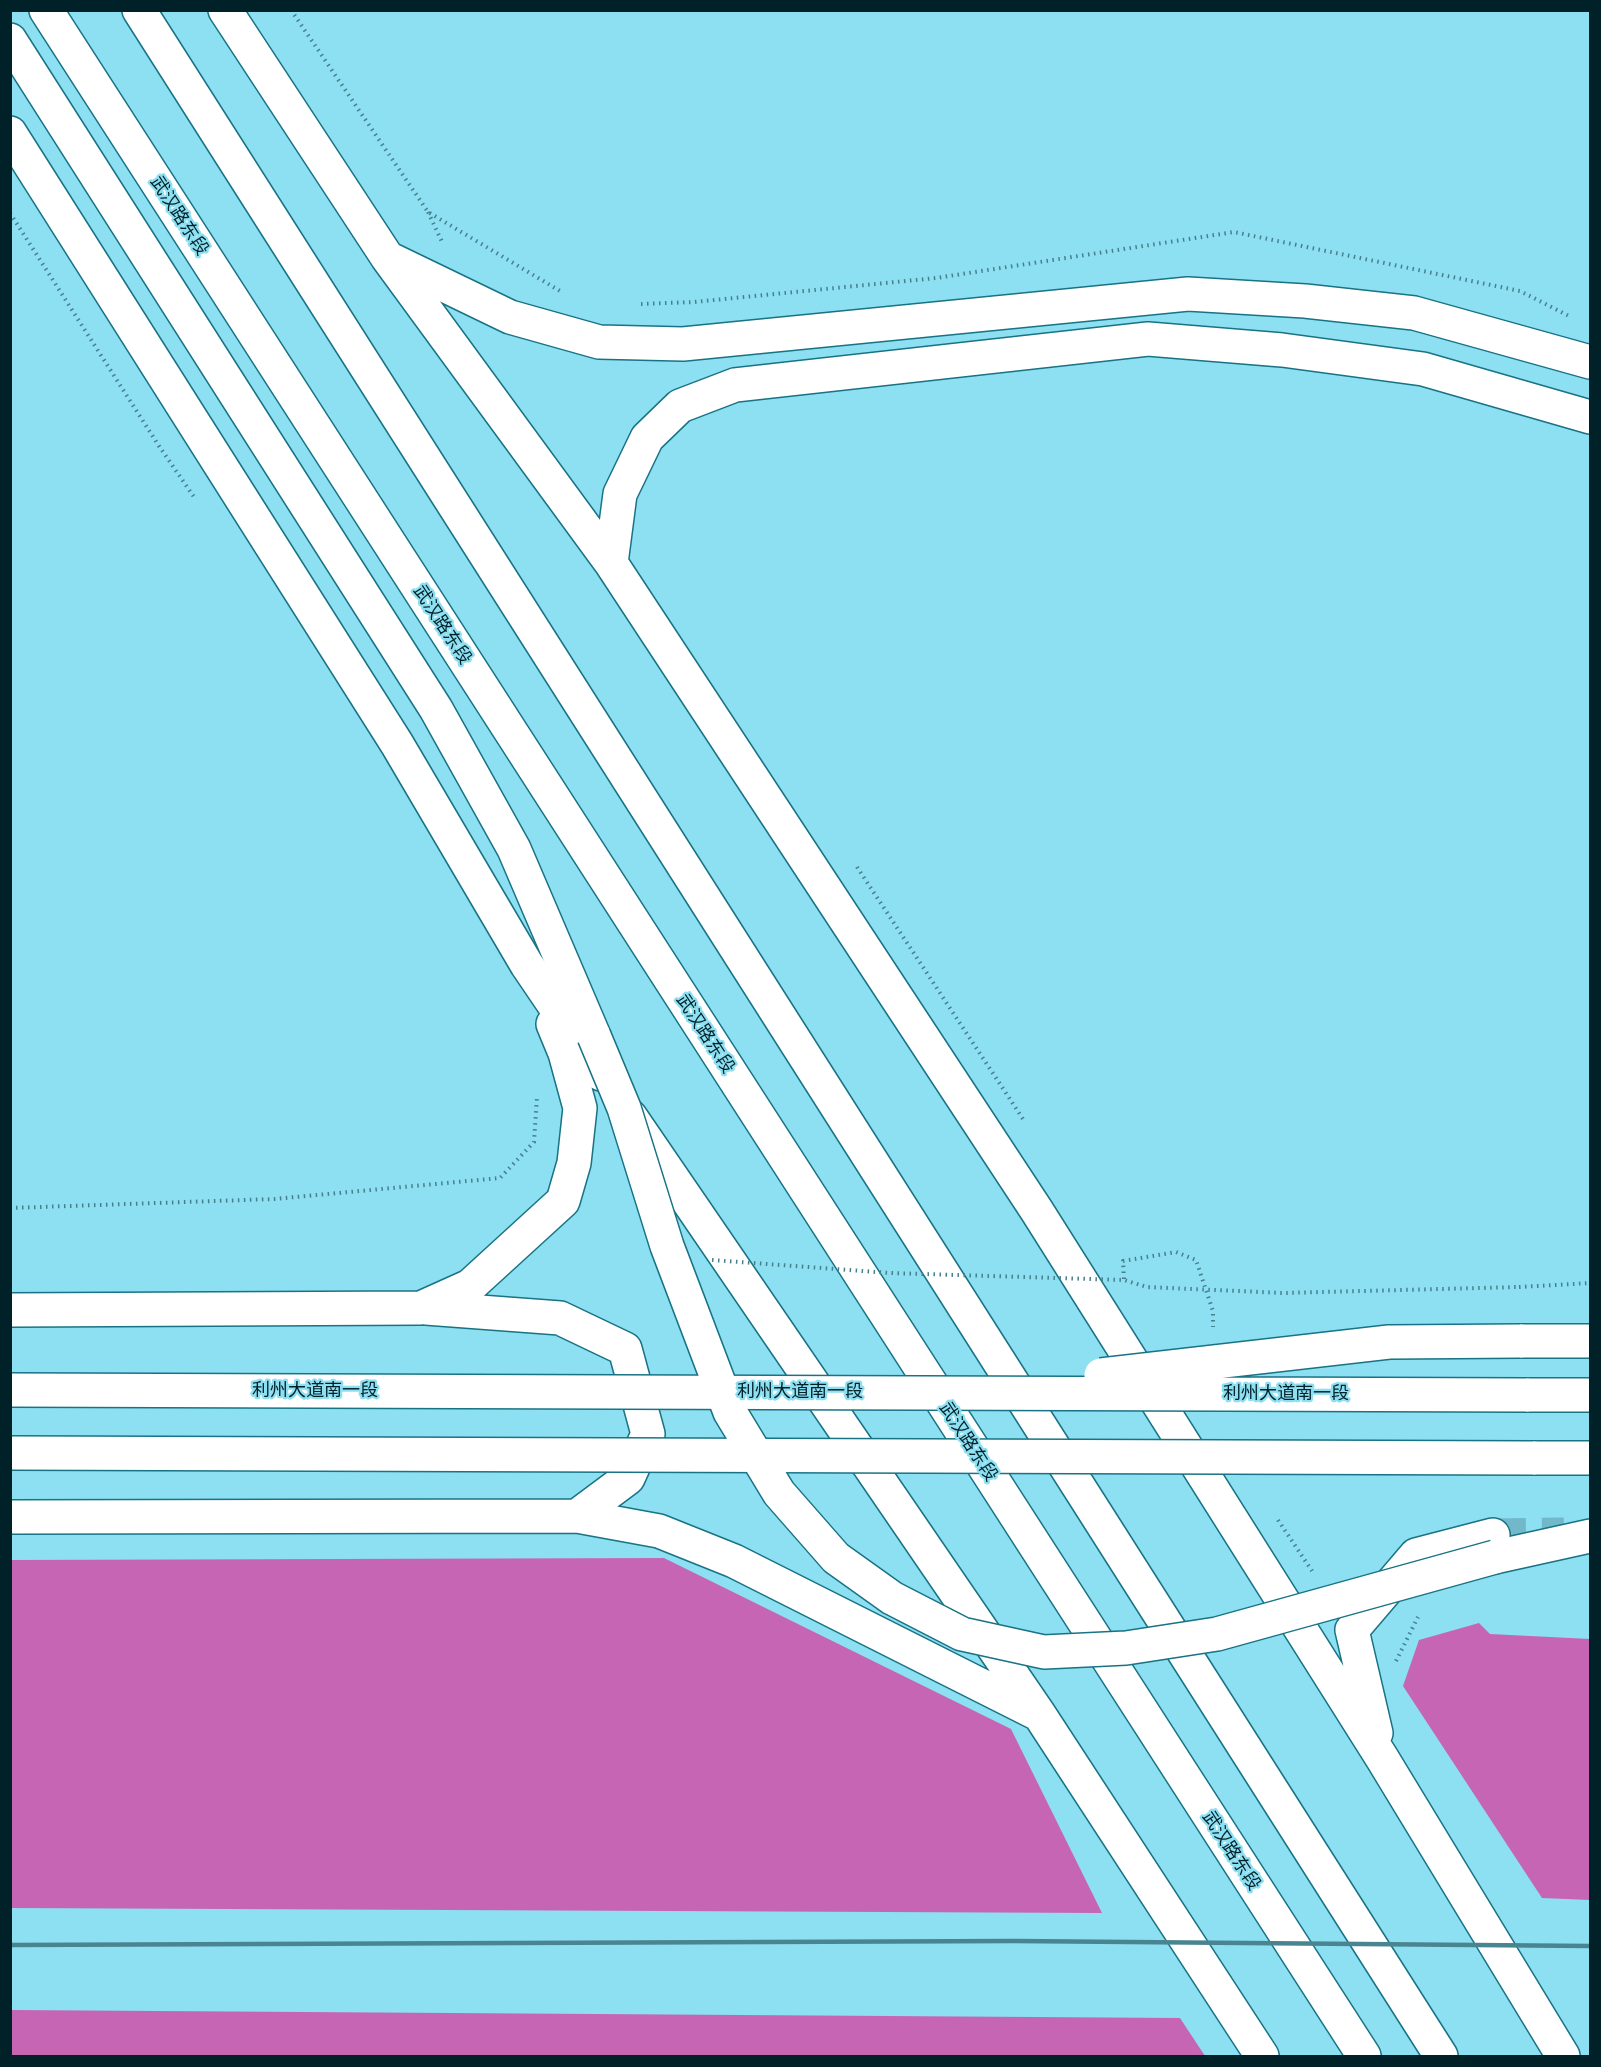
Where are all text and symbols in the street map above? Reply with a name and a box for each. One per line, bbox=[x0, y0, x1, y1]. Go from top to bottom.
street label: 武汉路东段 bbox=[145, 172, 213, 260]
street label: 武汉路东段 bbox=[408, 581, 476, 669]
street label: 武汉路东段 bbox=[671, 990, 739, 1078]
street label: 利州大道南一段 bbox=[252, 1380, 378, 1402]
street label: 利州大道南一段 bbox=[737, 1381, 863, 1403]
street label: 利州大道南一段 bbox=[1223, 1383, 1349, 1405]
street label: 武汉路东段 bbox=[934, 1398, 1002, 1486]
street label: 武汉路东段 bbox=[1197, 1807, 1265, 1895]

